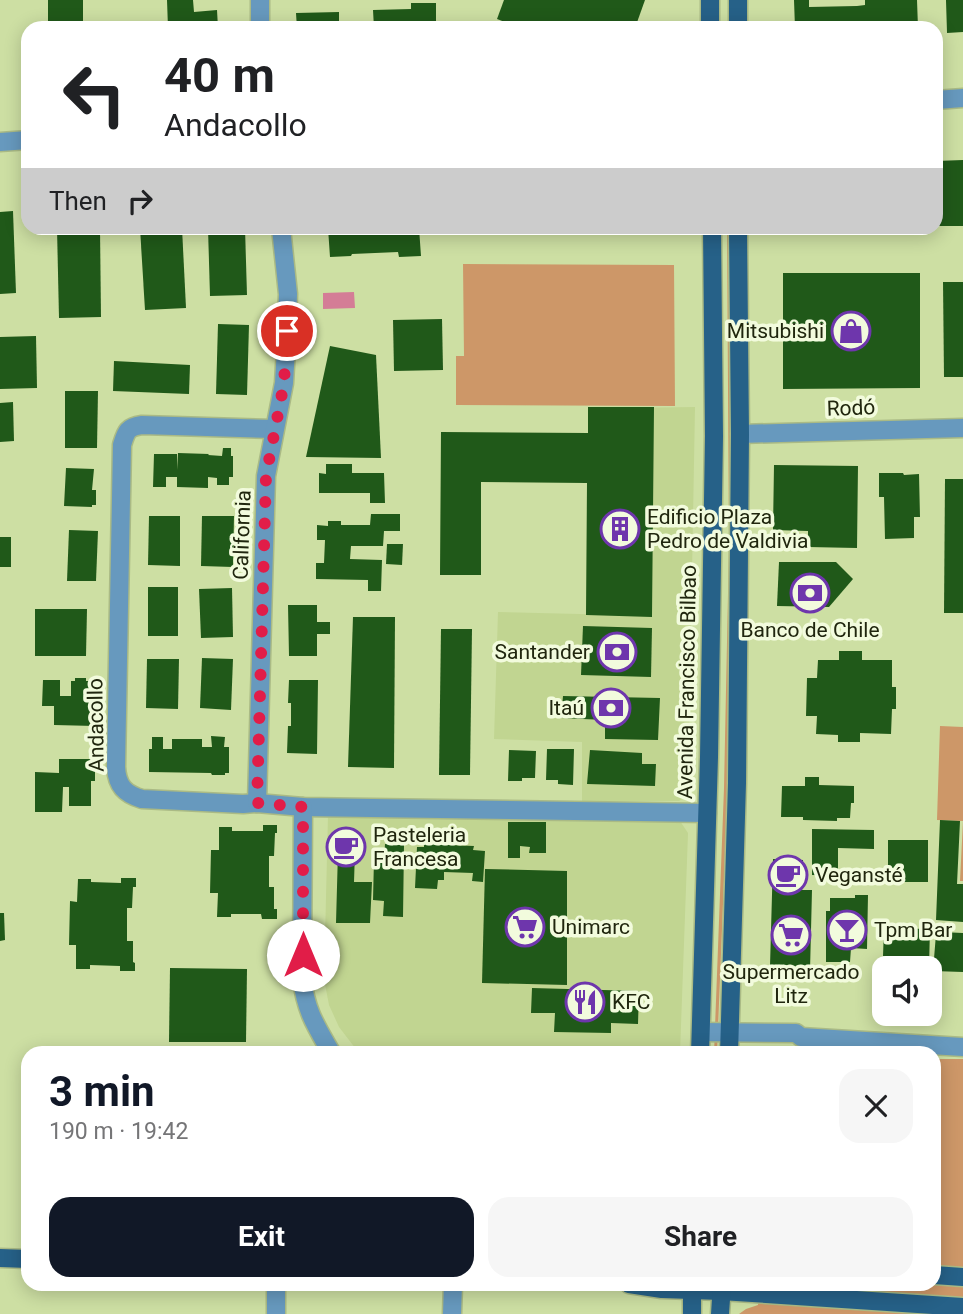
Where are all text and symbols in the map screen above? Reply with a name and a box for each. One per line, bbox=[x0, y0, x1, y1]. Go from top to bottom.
text: 40 m bbox=[164, 47, 275, 104]
icon: left bbox=[49, 49, 140, 140]
text: Andacollo bbox=[164, 106, 307, 144]
icon: right bbox=[121, 182, 159, 220]
text: Then bbox=[49, 186, 107, 216]
pin bbox=[257, 301, 317, 361]
shop icon: Mitsubishi bbox=[830, 310, 872, 352]
icon: arrive bbox=[268, 312, 306, 350]
place label: Mitsubishi bbox=[727, 319, 824, 343]
street label: Rodó bbox=[826, 395, 876, 421]
street label: California bbox=[228, 490, 256, 580]
place label: Edificio Plaza Pedro de Valdivia bbox=[647, 505, 808, 553]
building icon: Edificio Plaza Pedro de Valdivia bbox=[599, 508, 641, 550]
street label: Avenida Francisco Bilbao bbox=[673, 565, 701, 799]
bank icon: Banco de Chile bbox=[789, 572, 831, 614]
place label: Banco de Chile bbox=[740, 618, 880, 642]
bank icon: Santander bbox=[596, 631, 638, 673]
place label: Santander bbox=[495, 640, 590, 664]
street label: Andacollo bbox=[83, 678, 109, 772]
bank icon: Itaú bbox=[590, 687, 632, 729]
place label: Itaú bbox=[548, 696, 584, 720]
place label: Pasteleria Francesa bbox=[373, 823, 466, 871]
cafe icon: Pasteleria Francesa bbox=[325, 826, 367, 868]
cafe icon: Vegansté bbox=[767, 854, 809, 896]
place label: Vegansté bbox=[815, 863, 903, 887]
supermarket icon: Unimarc bbox=[504, 906, 546, 948]
bar icon: Tpm Bar bbox=[826, 909, 868, 951]
supermarket icon: Supermercado Litz bbox=[770, 914, 812, 956]
place label: Unimarc bbox=[552, 915, 630, 939]
position arrow bbox=[266, 918, 340, 992]
place label: Tpm Bar bbox=[874, 918, 952, 942]
map controls bbox=[872, 956, 942, 1026]
button: sound bbox=[872, 956, 942, 1026]
place label: Supermercado Litz bbox=[723, 960, 859, 1008]
restaurant icon: KFC bbox=[564, 981, 606, 1023]
place label: KFC bbox=[612, 990, 650, 1014]
text: 3 min bbox=[49, 1067, 155, 1116]
button: close bbox=[839, 1069, 913, 1143]
text: 190 m · 19:42 bbox=[49, 1118, 188, 1145]
button: Exit bbox=[49, 1197, 474, 1277]
button: Share bbox=[488, 1197, 913, 1277]

